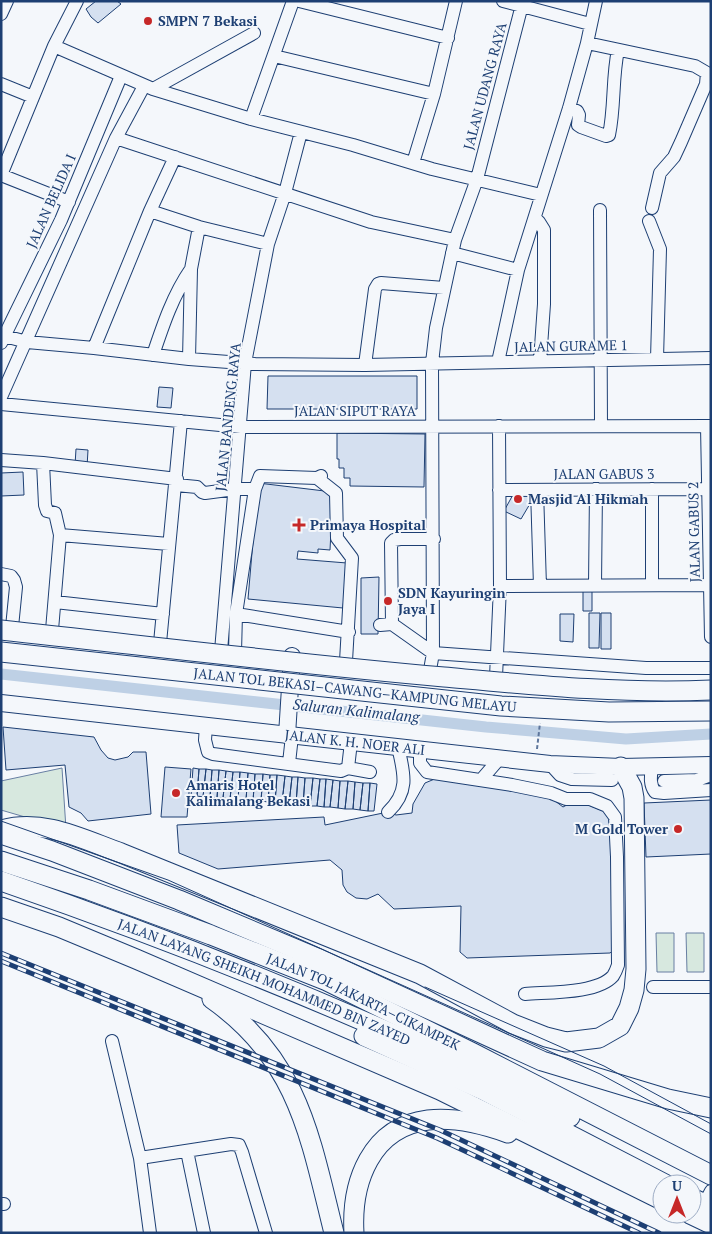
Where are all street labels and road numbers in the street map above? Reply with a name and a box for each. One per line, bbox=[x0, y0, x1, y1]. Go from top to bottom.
street label: JALAN UDANG RAYA bbox=[458, 20, 511, 152]
street label: JALAN BELIDA I bbox=[21, 151, 80, 251]
street label: JALAN GURAME 1 bbox=[514, 335, 628, 356]
street label: JALAN BANDENG RAYA bbox=[210, 341, 245, 492]
street label: JALAN SIPUT RAYA bbox=[294, 401, 416, 420]
street label: JALAN GABUS 3 bbox=[554, 464, 654, 483]
street label: JALAN GABUS 2 bbox=[683, 481, 704, 583]
street label: JALAN TOL BEKASI–CAWANG–KAMPUNG MELAYU bbox=[193, 663, 518, 716]
street label: JALAN K. H. NOER ALI bbox=[284, 725, 426, 759]
street label: JALAN LAYANG SHEIKH MOHAMMED BIN ZAYED bbox=[115, 914, 414, 1050]
street label: JALAN TOL JAKARTA–CIKAMPEK bbox=[264, 948, 464, 1055]

